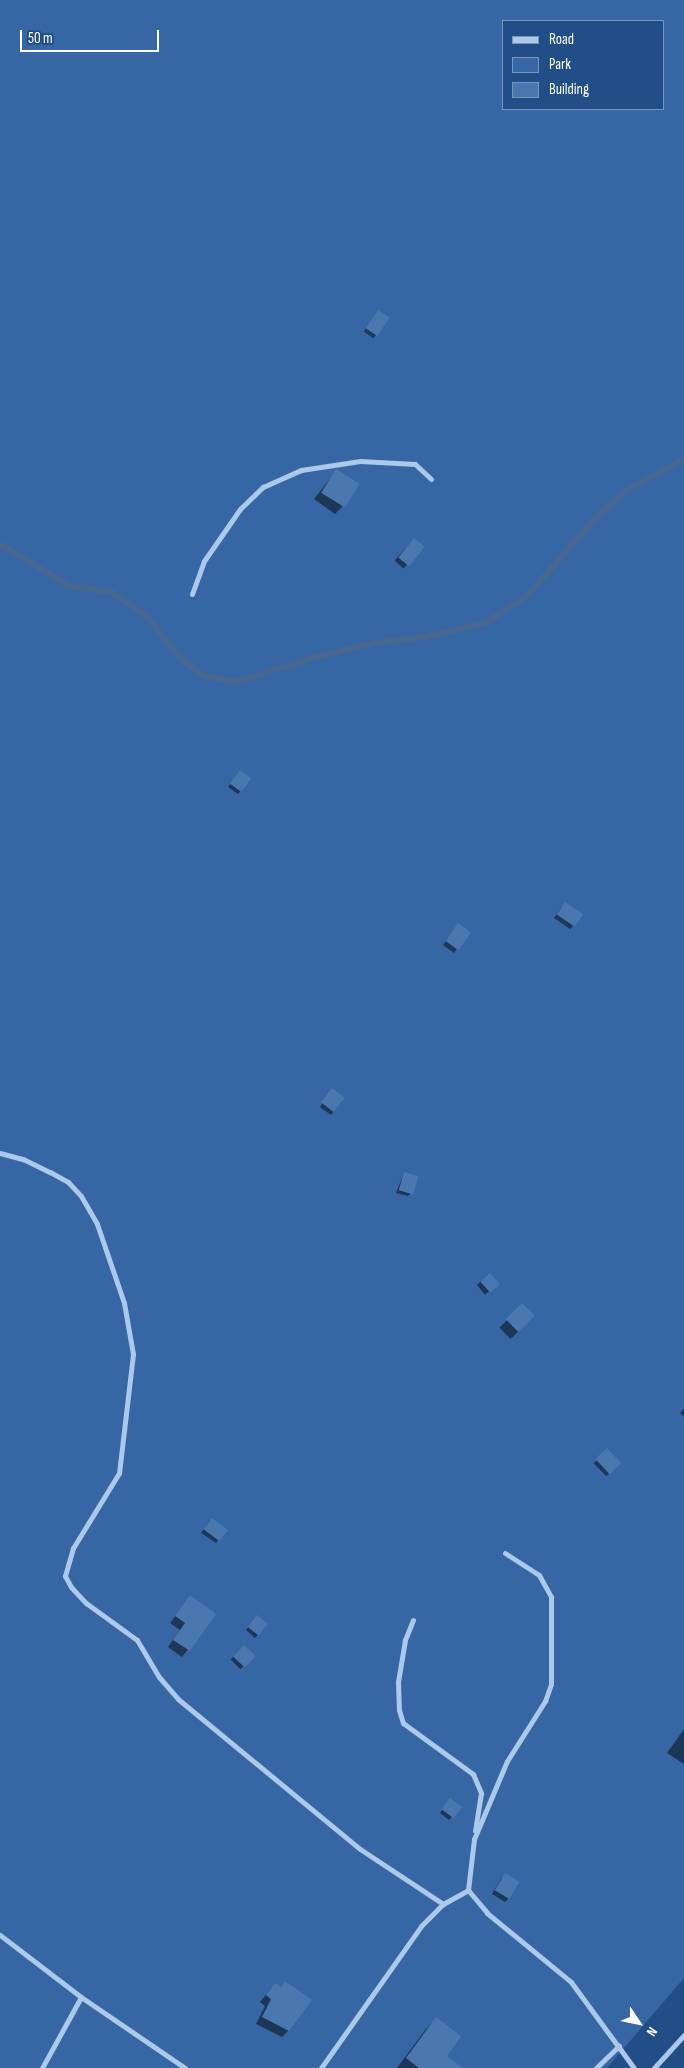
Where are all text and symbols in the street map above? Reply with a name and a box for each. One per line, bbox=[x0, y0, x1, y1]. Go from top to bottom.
scale bar bbox=[22, 20, 161, 52]
legend bbox=[502, 20, 664, 110]
text: 50 m bbox=[28, 29, 53, 48]
text: Road bbox=[549, 30, 574, 49]
text: Park bbox=[549, 55, 571, 74]
text: Building bbox=[549, 80, 589, 99]
north arrow bbox=[614, 1998, 664, 2048]
text: N bbox=[643, 2024, 661, 2040]

